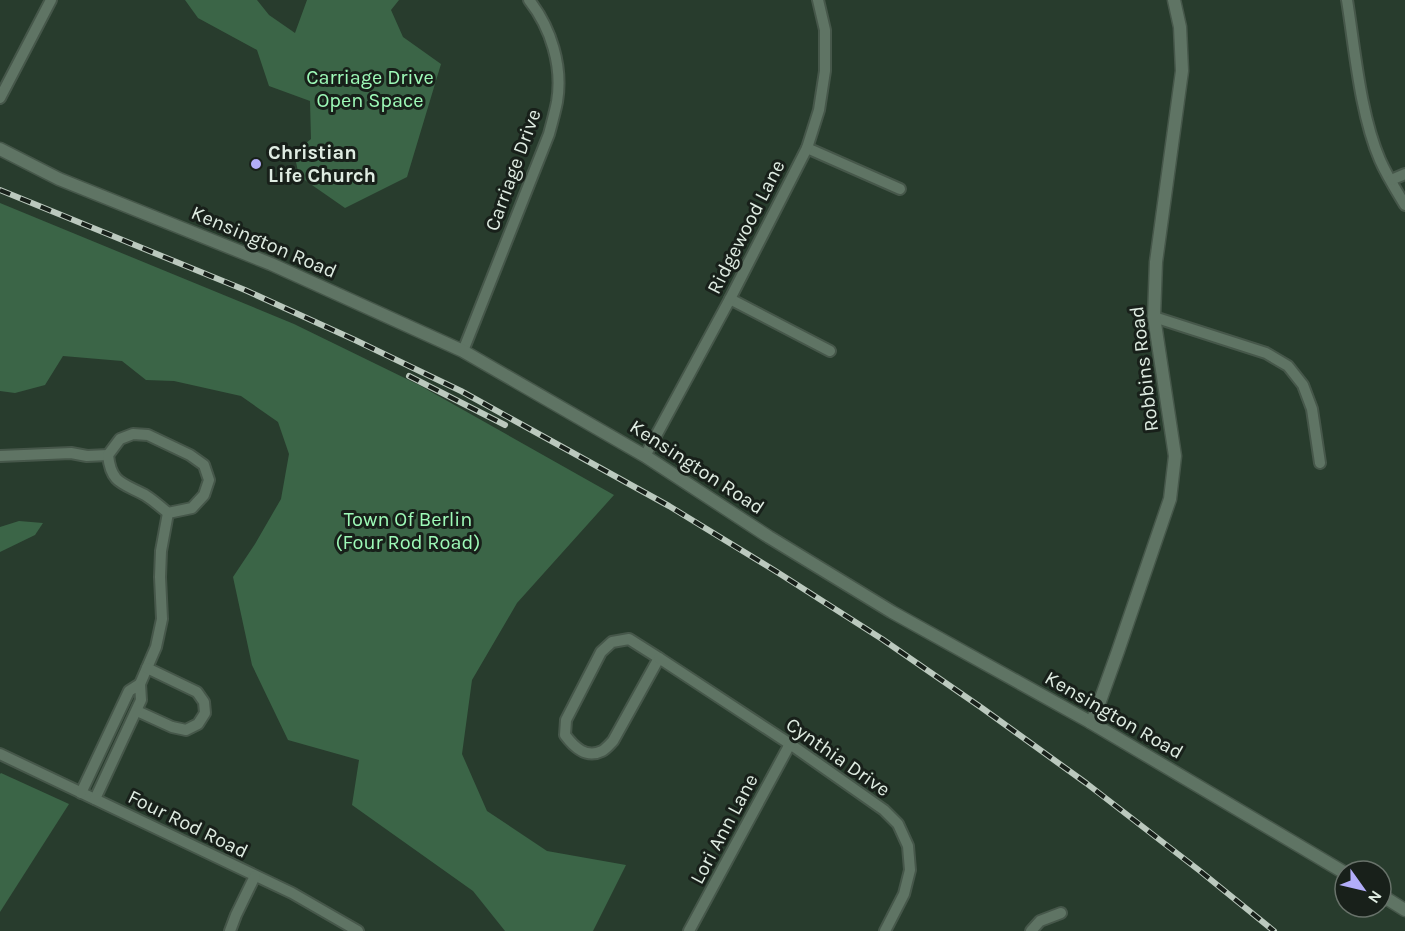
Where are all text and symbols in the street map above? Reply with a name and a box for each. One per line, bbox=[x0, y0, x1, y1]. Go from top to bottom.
park label: Carriage Drive Open Space bbox=[306, 66, 434, 112]
street label: Carriage Drive bbox=[480, 106, 546, 234]
place label: Christian Life Church bbox=[268, 141, 376, 187]
street label: Ridgewood Lane bbox=[702, 156, 790, 298]
marker: Christian Life Church bbox=[249, 157, 263, 171]
street label: Kensington Road bbox=[188, 201, 340, 283]
street label: Robbins Road bbox=[1125, 305, 1163, 433]
street label: Kensington Road bbox=[625, 415, 769, 519]
park label: Town Of Berlin (Four Rod Road) bbox=[336, 508, 480, 554]
street label: Kensington Road bbox=[1041, 666, 1187, 764]
street label: Cynthia Drive bbox=[782, 713, 894, 801]
street label: Lori Ann Lane bbox=[685, 770, 763, 888]
street label: Four Rod Road bbox=[124, 785, 252, 863]
north arrow bbox=[1333, 859, 1393, 919]
text: N bbox=[1364, 887, 1386, 907]

